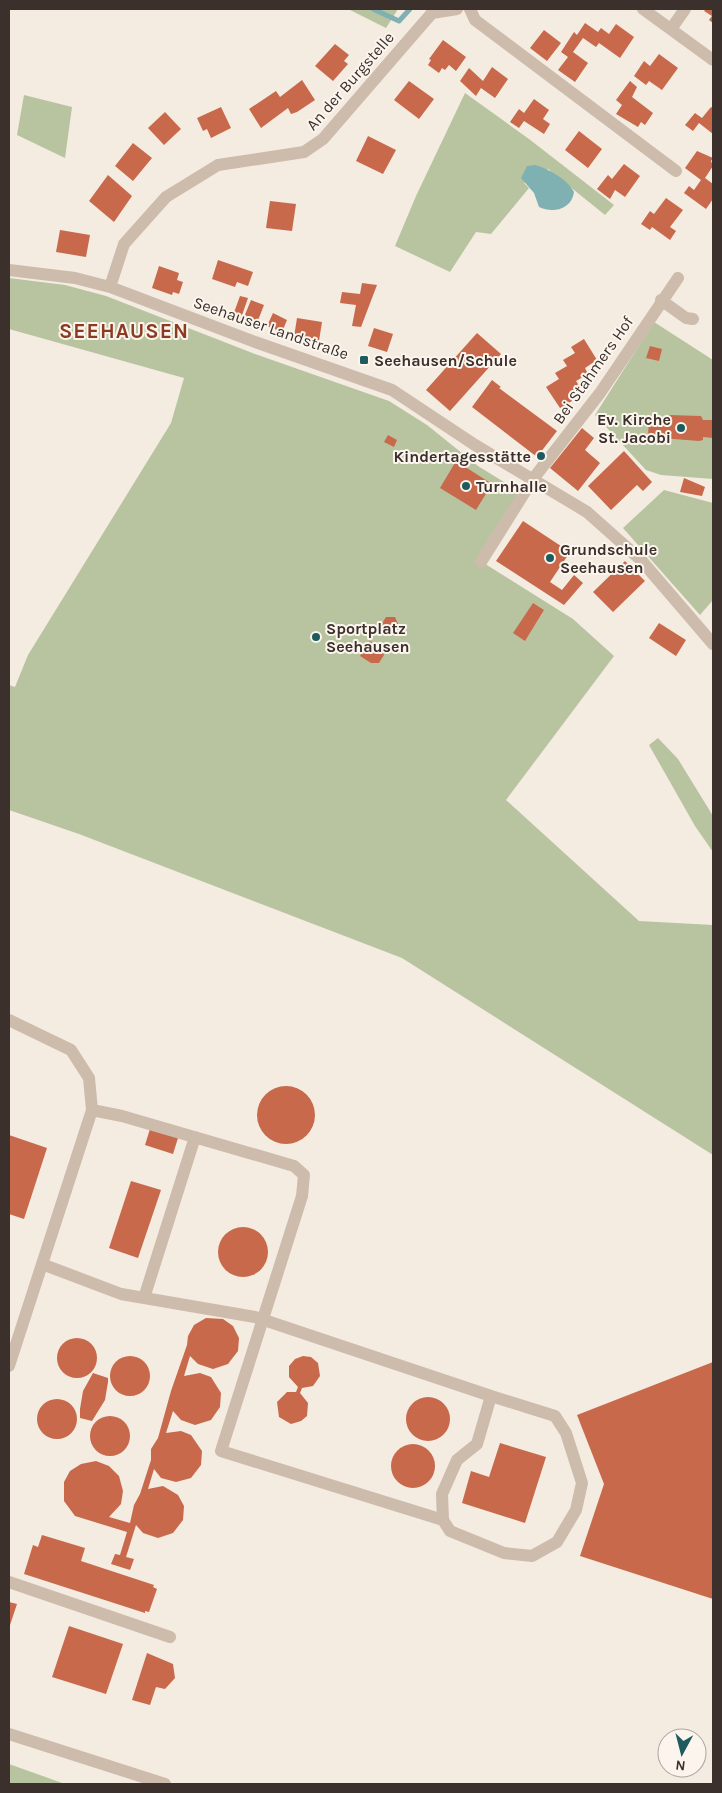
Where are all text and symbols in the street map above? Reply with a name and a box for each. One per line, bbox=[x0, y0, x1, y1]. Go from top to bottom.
street label: An der Burgstelle bbox=[302, 28, 398, 134]
street label: Seehauser Landstraße bbox=[191, 292, 351, 364]
street label: Bei Stahmers Hof bbox=[549, 312, 637, 427]
district label: SEEHAUSEN bbox=[59, 319, 189, 343]
place label: Seehausen/Schule bbox=[374, 351, 517, 370]
marker: Seehausen/Schule bbox=[358, 354, 370, 366]
place label: Ev. Kirche St. Jacobi bbox=[597, 410, 671, 447]
marker: Ev. Kirche St. Jacobi bbox=[675, 422, 687, 434]
place label: Kindertagesstätte bbox=[394, 447, 531, 466]
marker: Kindertagesstätte bbox=[535, 450, 547, 462]
place label: Turnhalle bbox=[476, 477, 547, 496]
marker: Turnhalle bbox=[460, 480, 472, 492]
place label: Grundschule Seehausen bbox=[560, 540, 657, 577]
marker: Grundschule Seehausen bbox=[544, 552, 556, 564]
place label: Sportplatz Seehausen bbox=[326, 619, 409, 656]
marker: Sportplatz Seehausen bbox=[310, 631, 322, 643]
north arrow bbox=[657, 1728, 707, 1778]
text: N bbox=[674, 1756, 686, 1774]

